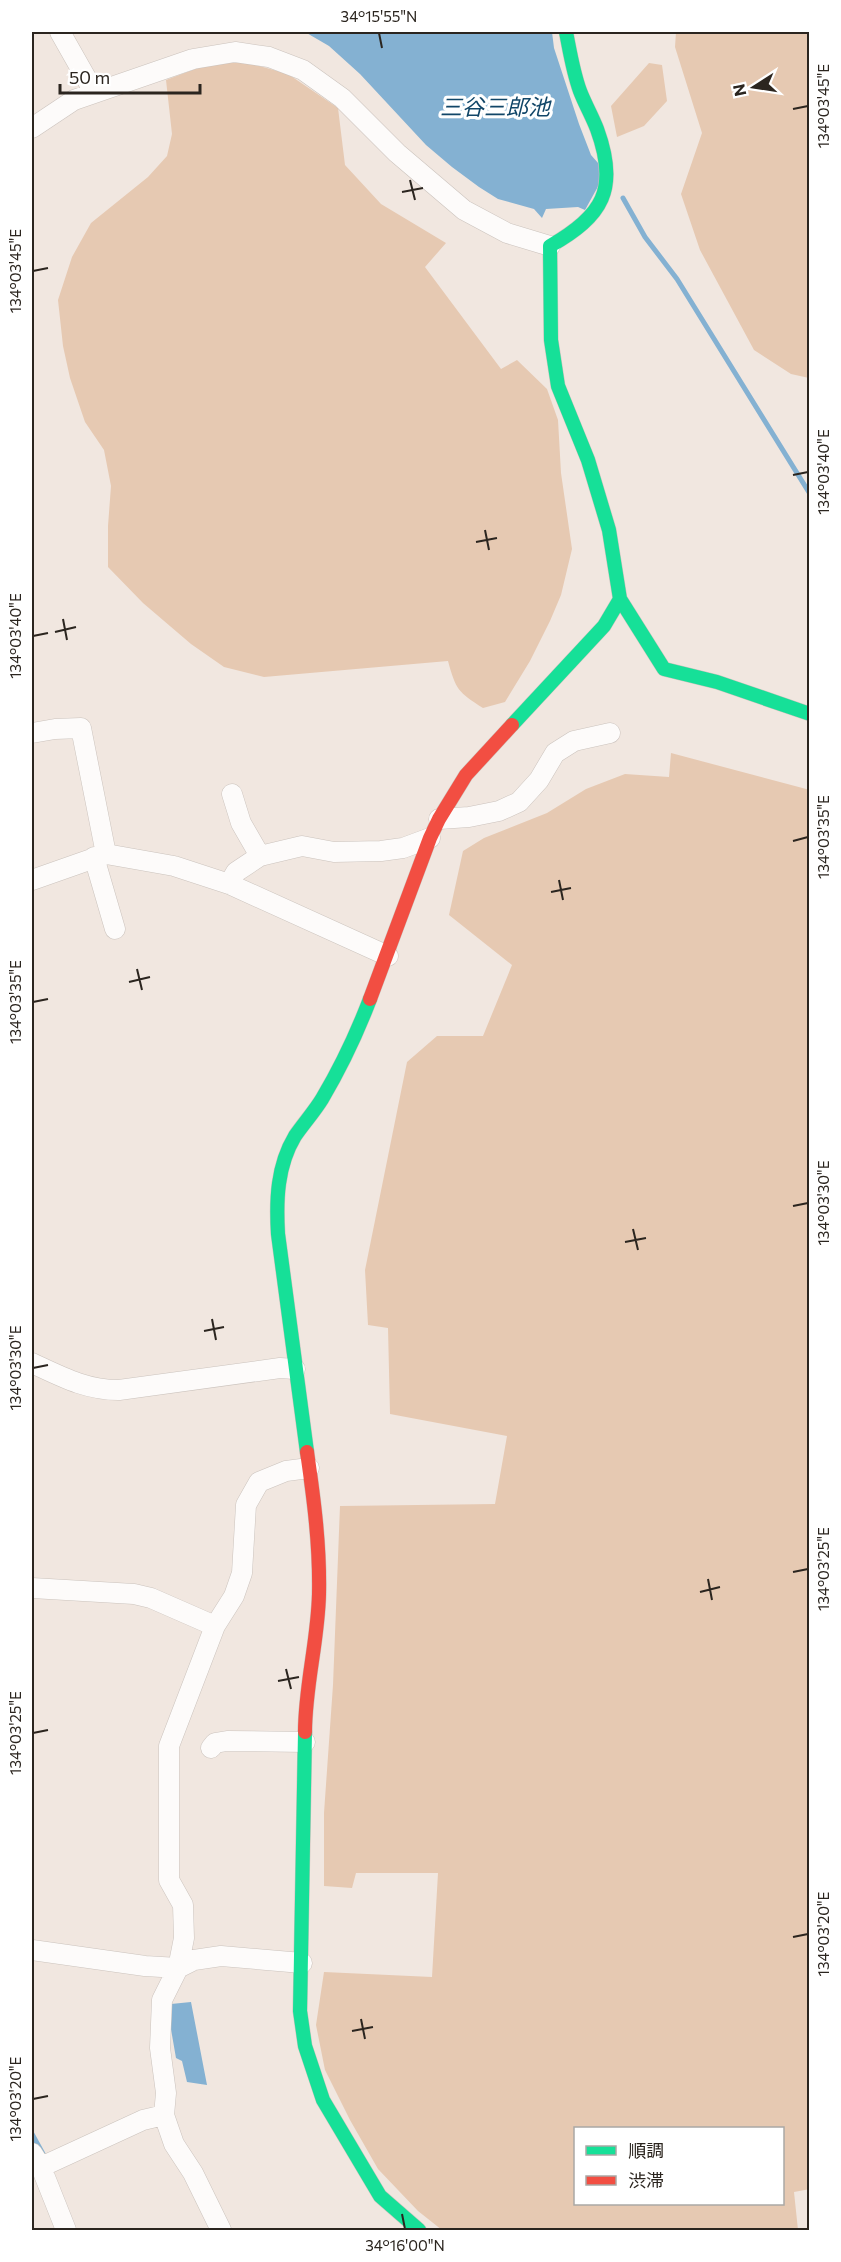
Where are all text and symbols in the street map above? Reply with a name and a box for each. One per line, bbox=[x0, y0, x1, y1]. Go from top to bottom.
text: 34°15'55"N bbox=[341, 7, 417, 25]
scale bar bbox=[60, 57, 200, 95]
north arrow bbox=[724, 57, 784, 117]
text: 134°03'45"E bbox=[814, 64, 832, 148]
text: 50 m bbox=[69, 66, 110, 88]
text: N bbox=[728, 82, 749, 98]
water label: 三谷三郎池 bbox=[440, 93, 552, 120]
text: 134°03'45"E bbox=[6, 229, 24, 313]
text: 134°03'40"E bbox=[814, 429, 832, 515]
text: 134°03'40"E bbox=[6, 593, 24, 679]
text: 134°03'35"E bbox=[814, 795, 832, 879]
text: 134°03'35"E bbox=[6, 960, 24, 1044]
text: 134°03'30"E bbox=[814, 1160, 832, 1246]
text: 134°03'30"E bbox=[6, 1325, 24, 1411]
text: 134°03'25"E bbox=[814, 1527, 832, 1611]
text: 134°03'25"E bbox=[6, 1691, 24, 1775]
text: 134°03'20"E bbox=[814, 1891, 832, 1976]
text: 134°03'20"E bbox=[6, 2056, 24, 2141]
legend bbox=[574, 2127, 784, 2205]
text: 順調 bbox=[628, 2139, 664, 2161]
text: 渋滞 bbox=[628, 2169, 664, 2191]
text: 34°16'00"N bbox=[365, 2236, 445, 2254]

